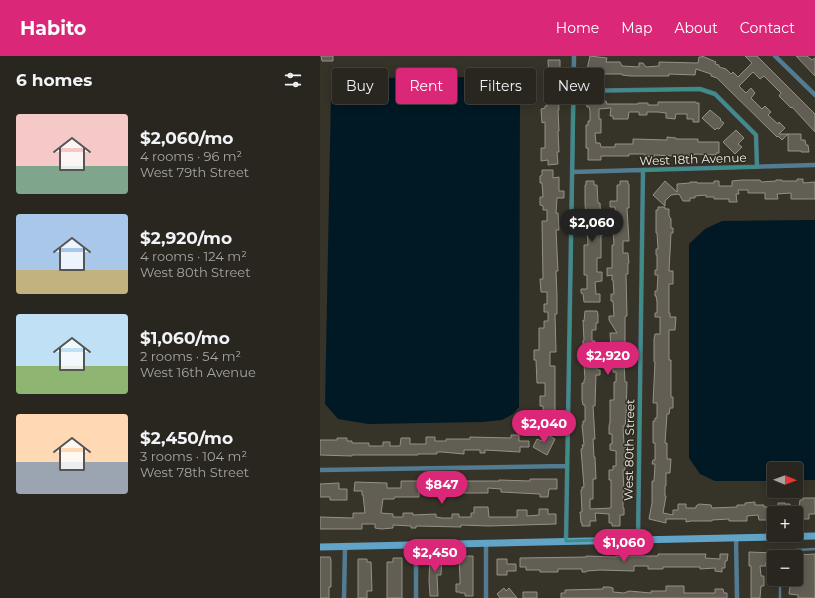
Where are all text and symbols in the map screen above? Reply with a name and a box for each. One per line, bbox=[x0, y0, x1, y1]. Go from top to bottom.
text: Habito bbox=[20, 17, 86, 40]
text: Home bbox=[556, 19, 599, 37]
text: Map bbox=[621, 19, 652, 37]
text: About bbox=[674, 19, 718, 37]
text: Contact bbox=[740, 19, 795, 37]
chip: Buy bbox=[332, 68, 388, 104]
chip: Rent bbox=[396, 68, 457, 104]
chip: Filters bbox=[465, 68, 536, 104]
chip: New bbox=[544, 68, 604, 104]
icon: filters bbox=[282, 69, 304, 91]
text: 6 homes bbox=[16, 70, 92, 90]
text: $2,060/mo bbox=[140, 128, 233, 148]
icon: home bbox=[48, 130, 96, 178]
text: 4 rooms · 96 m² bbox=[140, 148, 242, 164]
street label: West 18th Avenue bbox=[639, 150, 747, 168]
text: West 79th Street bbox=[140, 164, 249, 180]
pin: $2,060 bbox=[559, 209, 625, 243]
text: $2,060 bbox=[569, 214, 615, 230]
text: $2,920/mo bbox=[140, 228, 232, 248]
icon: home bbox=[48, 230, 96, 278]
text: 4 rooms · 124 m² bbox=[140, 248, 247, 264]
text: West 80th Street bbox=[140, 264, 250, 280]
text: $1,060/mo bbox=[140, 328, 230, 348]
icon: home bbox=[48, 330, 96, 378]
pin: $2,920 bbox=[575, 342, 641, 376]
text: $2,920 bbox=[586, 347, 630, 363]
text: 2 rooms · 54 m² bbox=[140, 348, 241, 364]
text: West 16th Avenue bbox=[140, 364, 256, 380]
street label: West 80th Street bbox=[621, 399, 637, 501]
pin: $2,040 bbox=[511, 410, 577, 444]
text: $2,040 bbox=[521, 415, 567, 431]
text: $2,450/mo bbox=[140, 428, 233, 448]
icon: home bbox=[48, 430, 96, 478]
text: 3 rooms · 104 m² bbox=[140, 448, 247, 464]
north arrow bbox=[767, 462, 803, 498]
map controls bbox=[767, 462, 803, 586]
text: West 78th Street bbox=[140, 464, 249, 480]
pin: $847 bbox=[418, 471, 466, 505]
text: $847 bbox=[425, 476, 459, 492]
button: + bbox=[767, 506, 803, 542]
pin: $1,060 bbox=[591, 529, 657, 563]
text: $1,060 bbox=[603, 534, 645, 550]
pin: $2,450 bbox=[402, 539, 468, 573]
text: $2,450 bbox=[412, 544, 458, 560]
button: − bbox=[767, 550, 803, 586]

